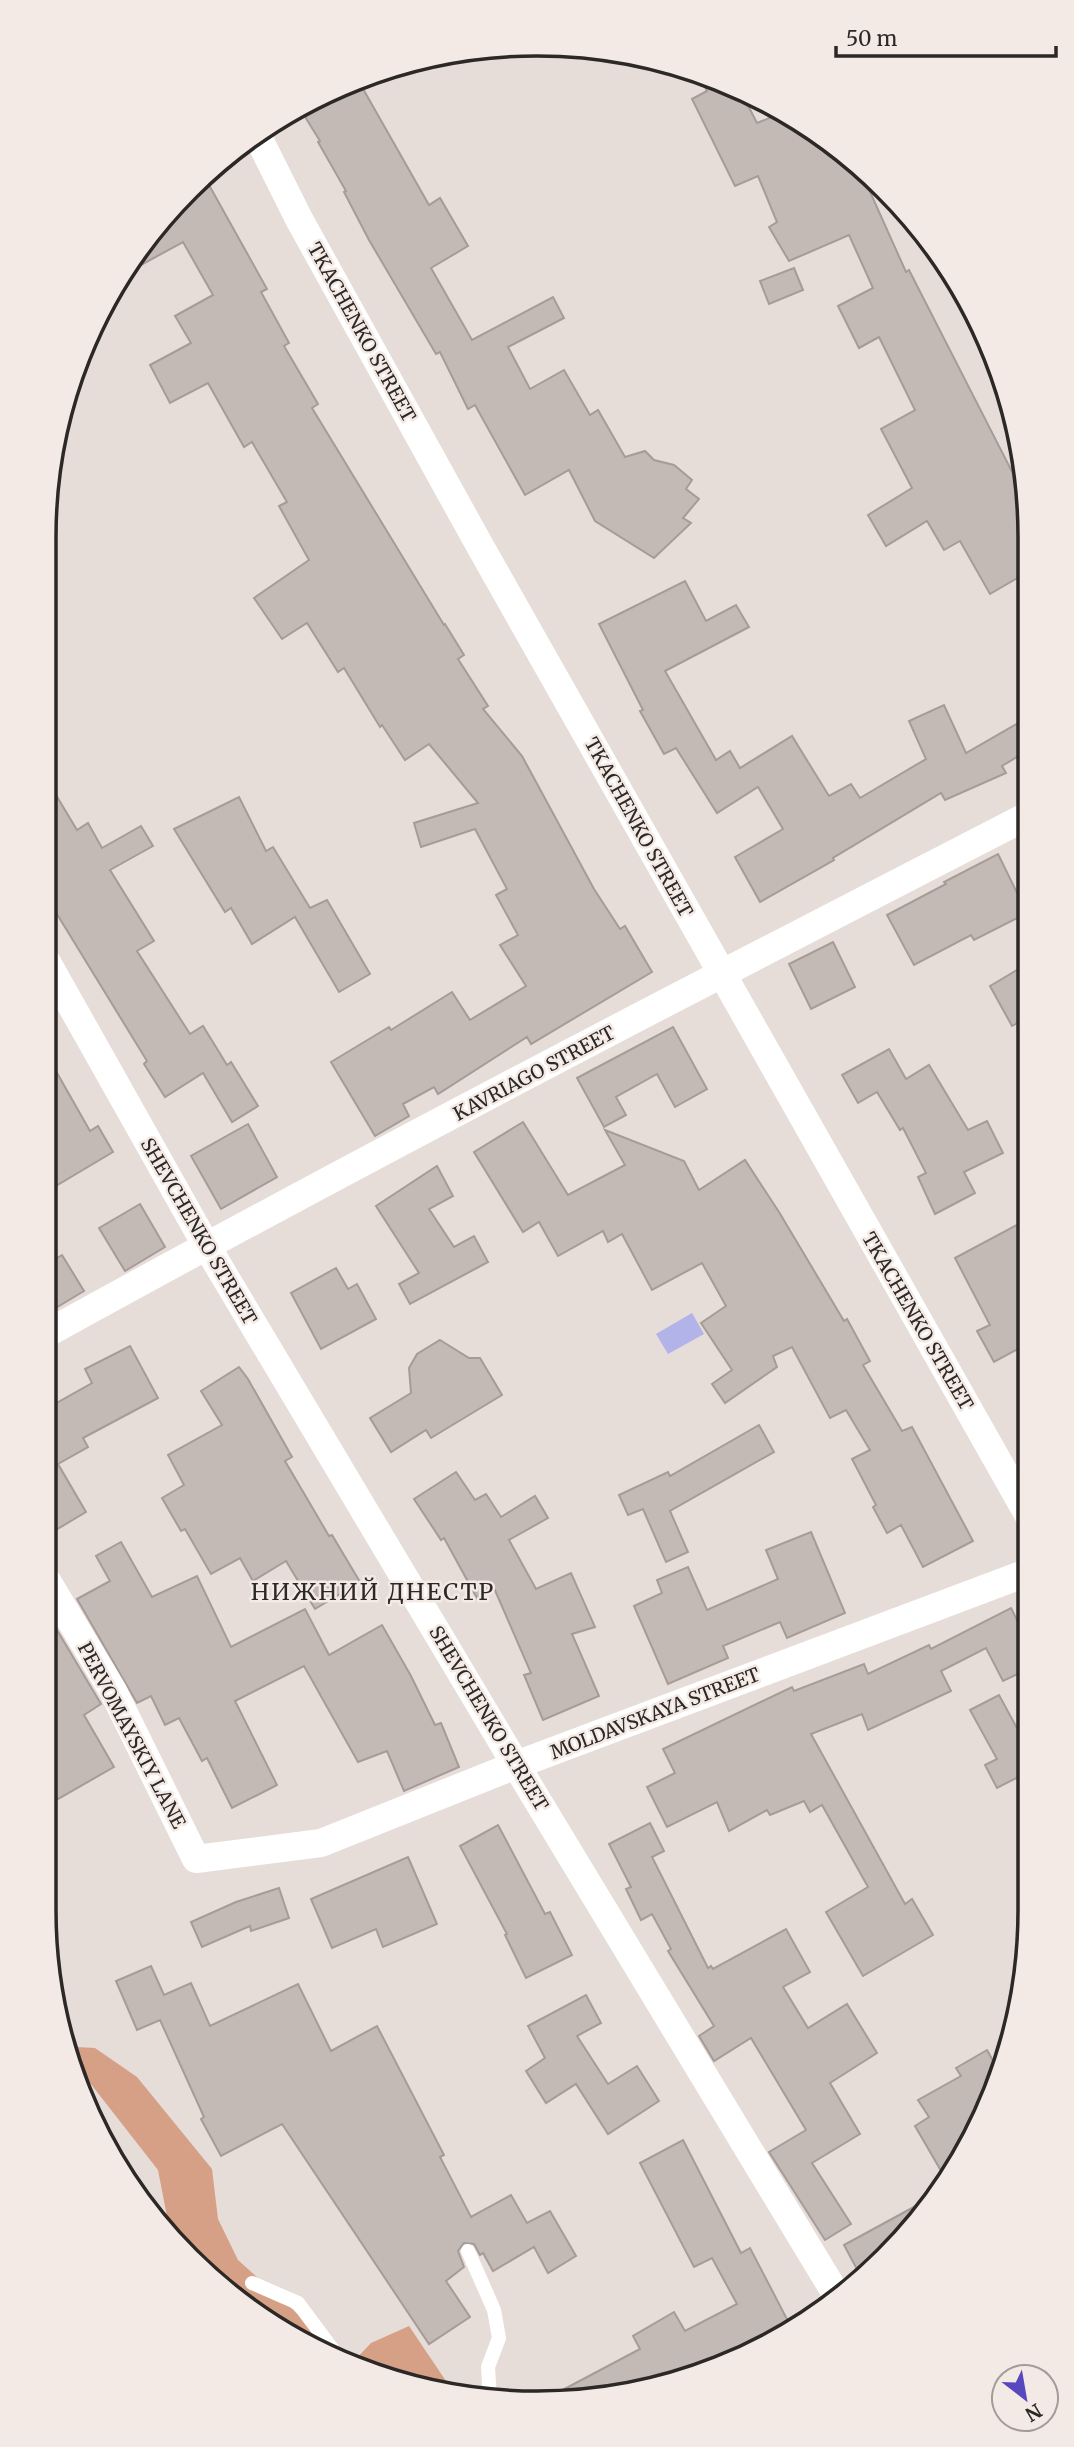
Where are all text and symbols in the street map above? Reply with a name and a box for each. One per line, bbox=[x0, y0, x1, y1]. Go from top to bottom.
scale bar bbox=[836, 14, 1056, 58]
text: 50 m bbox=[846, 25, 897, 52]
street label: TKACHENKO STREET bbox=[303, 238, 421, 426]
street label: TKACHENKO STREET bbox=[580, 733, 698, 921]
street label: KAVRIAGO STREET bbox=[449, 1020, 619, 1126]
street label: SHEVCHENKO STREET bbox=[136, 1133, 262, 1329]
street label: TKACHENKO STREET bbox=[857, 1228, 979, 1414]
district label: НИЖНИЙ ДНЕСТР bbox=[251, 1577, 495, 1606]
street label: SHEVCHENKO STREET bbox=[424, 1621, 554, 1815]
street label: PERVOMAYSKIY LANE bbox=[73, 1638, 191, 1832]
street label: MOLDAVSKAYA STREET bbox=[547, 1662, 763, 1764]
north arrow bbox=[990, 2363, 1060, 2433]
text: N bbox=[1021, 2398, 1046, 2427]

